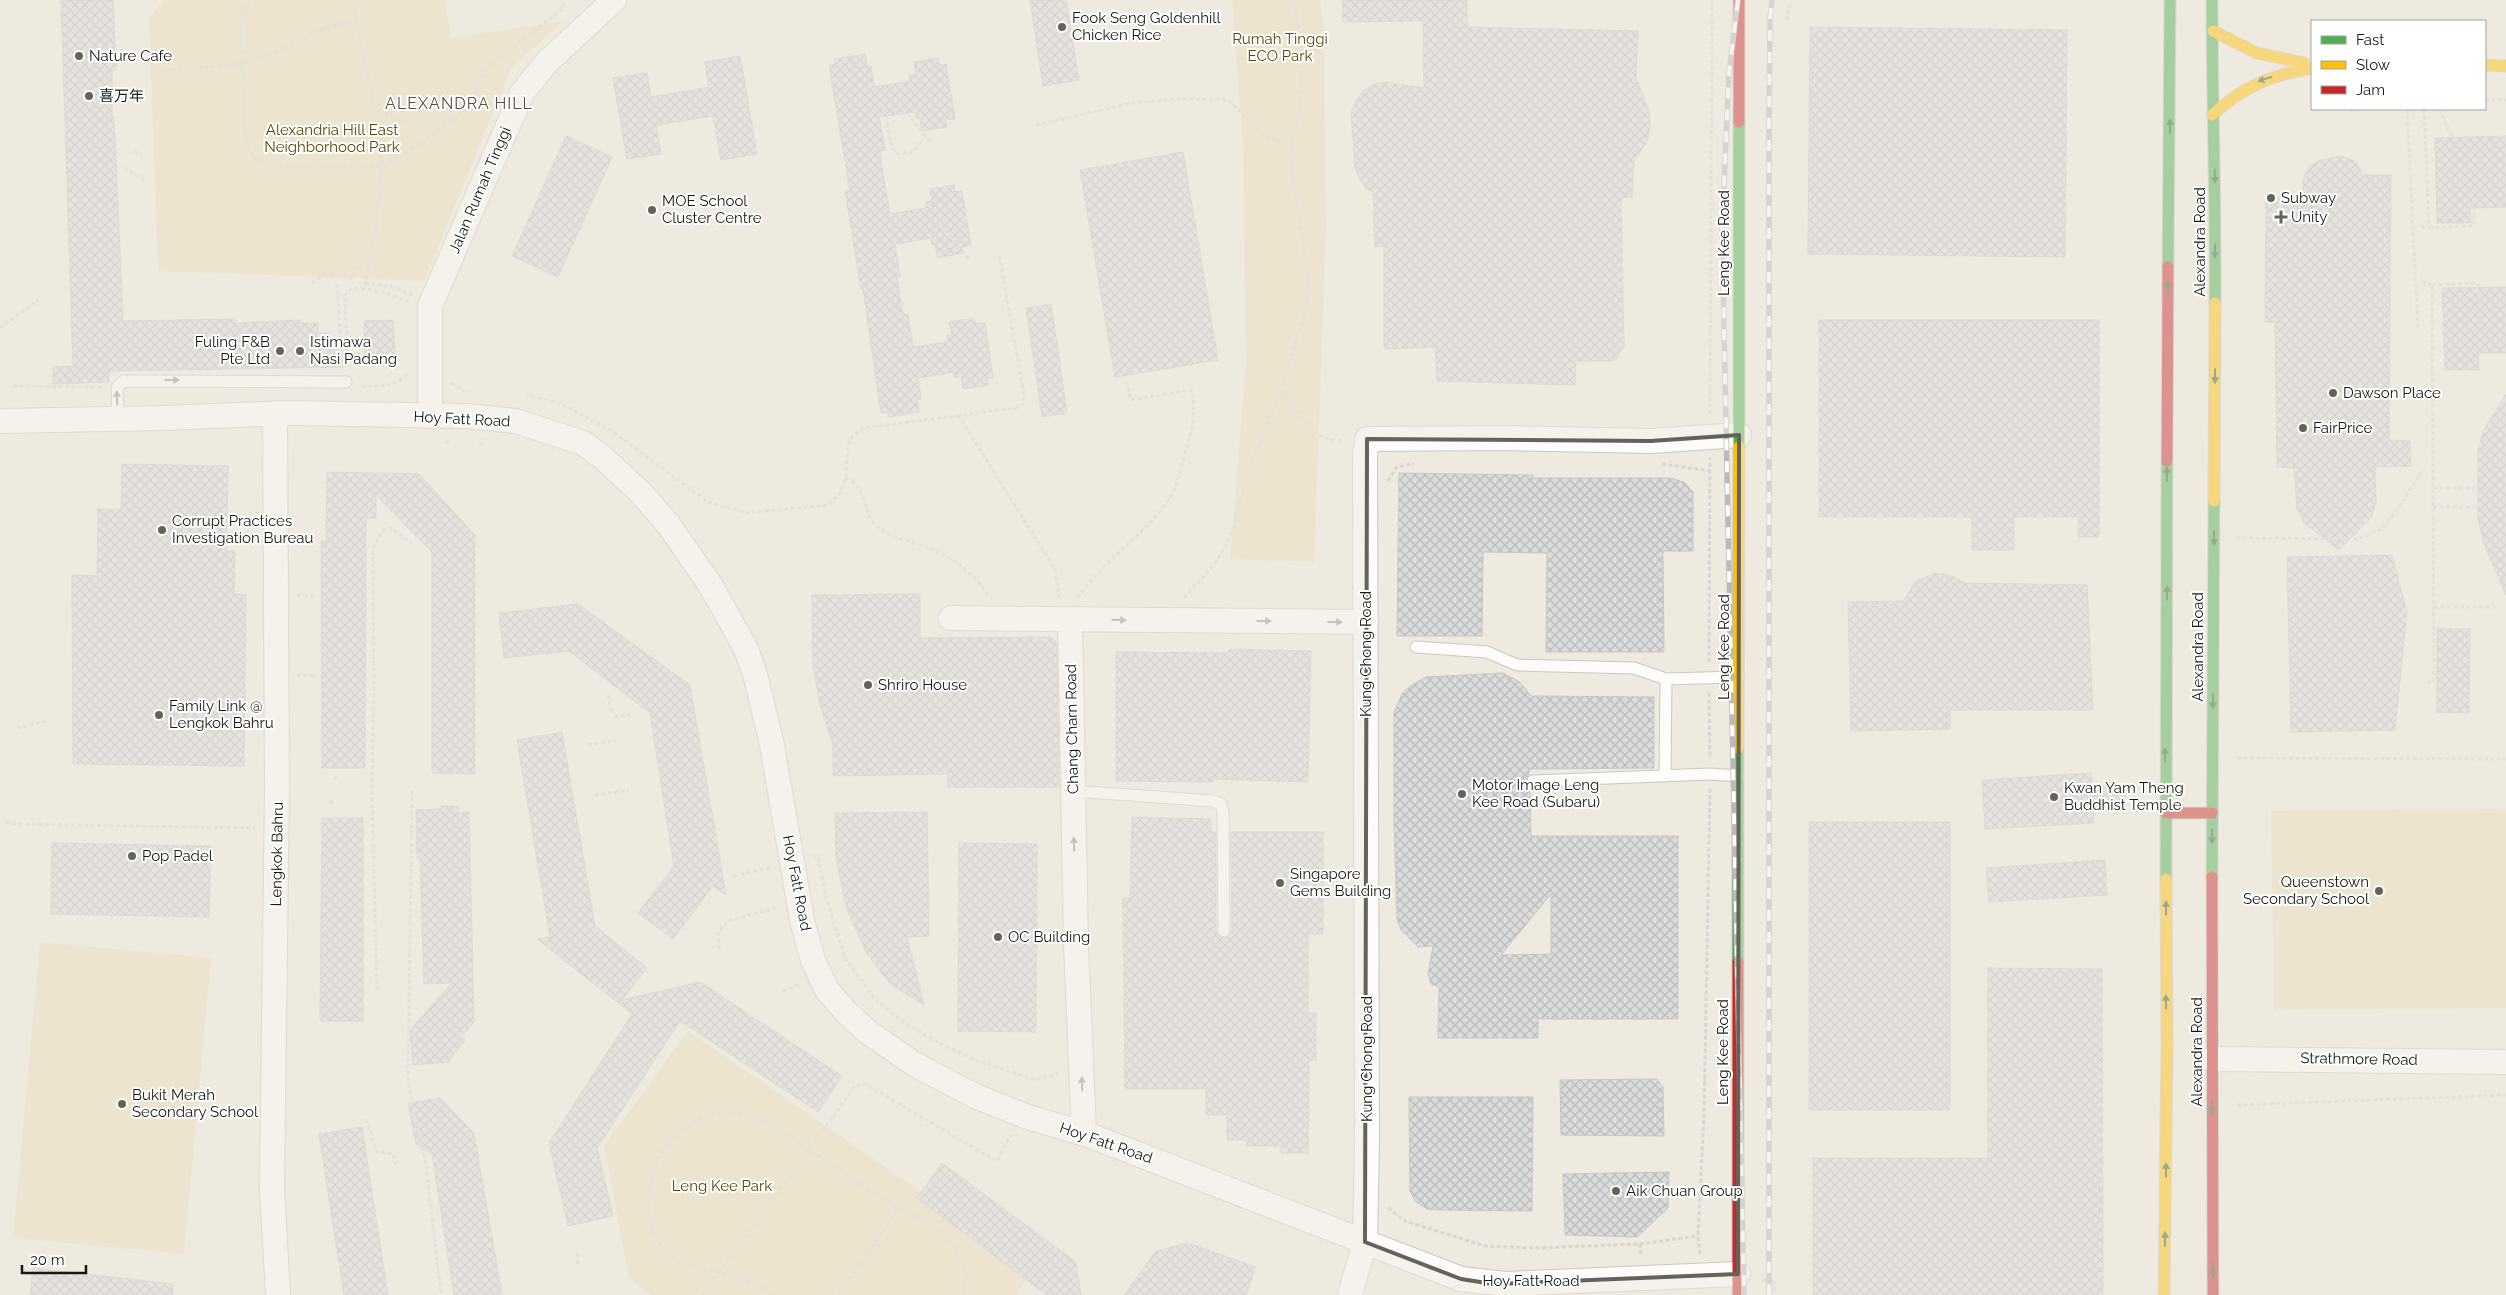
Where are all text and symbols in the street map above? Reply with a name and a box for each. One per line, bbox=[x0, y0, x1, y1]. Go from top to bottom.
place label: Fook Seng Goldenhill Chicken Rice bbox=[1072, 9, 1221, 44]
legend bbox=[2311, 20, 2486, 110]
marker: Fook Seng Goldenhill Chicken Rice bbox=[1056, 21, 1068, 33]
park label: Rumah Tinggi ECO Park bbox=[1232, 30, 1328, 65]
text: Fast bbox=[2356, 31, 2384, 49]
place label: Nature Cafe bbox=[89, 47, 172, 65]
marker: Nature Cafe bbox=[73, 50, 85, 62]
text: Slow bbox=[2356, 56, 2390, 74]
one-way arrow bbox=[2257, 75, 2272, 83]
text: Jam bbox=[2356, 81, 2385, 99]
place label: 喜万年 bbox=[99, 87, 144, 105]
marker: 喜万年 bbox=[83, 90, 95, 102]
district label: ALEXANDRA HILL bbox=[385, 94, 533, 113]
one-way arrow bbox=[2166, 117, 2174, 133]
park label: Alexandria Hill East Neighborhood Park bbox=[264, 121, 400, 156]
street label: Jalan Rumah Tinggi bbox=[445, 124, 515, 256]
one-way arrow bbox=[2211, 168, 2219, 184]
street label: Alexandra Road bbox=[2191, 187, 2209, 297]
place label: Subway bbox=[2281, 189, 2336, 207]
street label: Leng Kee Road bbox=[1715, 190, 1733, 296]
place label: MOE School Cluster Centre bbox=[662, 192, 762, 227]
marker: Subway bbox=[2265, 192, 2277, 204]
marker: MOE School Cluster Centre bbox=[646, 204, 658, 216]
place label: Unity bbox=[2291, 208, 2327, 226]
marker: Unity bbox=[2275, 211, 2287, 223]
one-way arrow bbox=[2211, 243, 2219, 259]
one-way arrow bbox=[2164, 280, 2172, 296]
place label: Fuling F&B Pte Ltd bbox=[195, 333, 270, 368]
place label: Istimawa Nasi Padang bbox=[310, 333, 397, 368]
marker: Fuling F&B Pte Ltd bbox=[274, 345, 286, 357]
marker: Istimawa Nasi Padang bbox=[294, 345, 306, 357]
one-way arrow bbox=[2211, 368, 2219, 384]
one-way arrow bbox=[165, 376, 181, 384]
place label: Dawson Place bbox=[2343, 384, 2441, 402]
marker: Dawson Place bbox=[2327, 387, 2339, 399]
one-way arrow bbox=[113, 390, 121, 406]
street label: Hoy Fatt Road bbox=[413, 407, 511, 431]
place label: FairPrice bbox=[2313, 419, 2373, 437]
marker: FairPrice bbox=[2297, 422, 2309, 434]
one-way arrow bbox=[2163, 466, 2171, 482]
place label: Corrupt Practices Investigation Bureau bbox=[172, 512, 313, 547]
marker: Corrupt Practices Investigation Bureau bbox=[156, 524, 168, 536]
one-way arrow bbox=[2210, 531, 2218, 547]
one-way arrow bbox=[2163, 585, 2171, 601]
street label: Kung Chong Road bbox=[1357, 591, 1375, 717]
street label: Alexandra Road bbox=[2189, 592, 2207, 702]
street label: Leng Kee Road bbox=[1715, 594, 1733, 700]
one-way arrow bbox=[1111, 616, 1127, 624]
one-way arrow bbox=[1257, 617, 1273, 625]
one-way arrow bbox=[1327, 618, 1343, 626]
street label: Chang Charn Road bbox=[1062, 664, 1082, 794]
place label: Shriro House bbox=[878, 676, 967, 694]
marker: Shriro House bbox=[862, 679, 874, 691]
one-way arrow bbox=[2208, 693, 2216, 709]
place label: Family Link @ Lengkok Bahru bbox=[169, 697, 274, 732]
marker: Family Link @ Lengkok Bahru bbox=[153, 709, 165, 721]
one-way arrow bbox=[2161, 747, 2169, 763]
place label: Motor Image Leng Kee Road (Subaru) bbox=[1472, 776, 1600, 811]
place label: Kwan Yam Theng Buddhist Temple bbox=[2064, 779, 2184, 814]
marker: Motor Image Leng Kee Road (Subaru) bbox=[1456, 788, 1468, 800]
marker: Kwan Yam Theng Buddhist Temple bbox=[2048, 791, 2060, 803]
street label: Lengkok Bahru bbox=[267, 801, 287, 907]
one-way arrow bbox=[2208, 828, 2216, 844]
street label: Hoy Fatt Road bbox=[779, 834, 815, 932]
one-way arrow bbox=[1070, 835, 1078, 851]
place label: Pop Padel bbox=[142, 847, 214, 865]
marker: Pop Padel bbox=[126, 850, 138, 862]
place label: Singapore Gems Building bbox=[1290, 865, 1391, 900]
place label: Queenstown Secondary School bbox=[2243, 873, 2370, 908]
marker: Singapore Gems Building bbox=[1274, 877, 1286, 889]
marker: Queenstown Secondary School bbox=[2373, 885, 2385, 897]
one-way arrow bbox=[2162, 900, 2170, 916]
place label: OC Building bbox=[1008, 928, 1090, 946]
marker: OC Building bbox=[992, 931, 1004, 943]
one-way arrow bbox=[2162, 994, 2170, 1010]
street label: Kung Chong Road bbox=[1358, 996, 1376, 1122]
street label: Alexandra Road bbox=[2188, 997, 2206, 1107]
street label: Leng Kee Road bbox=[1714, 999, 1732, 1105]
street label: Strathmore Road bbox=[2300, 1049, 2418, 1069]
one-way arrow bbox=[1078, 1076, 1086, 1092]
place label: Bukit Merah Secondary School bbox=[132, 1086, 259, 1121]
marker: Bukit Merah Secondary School bbox=[116, 1098, 128, 1110]
one-way arrow bbox=[2208, 1100, 2216, 1116]
street label: Hoy Fatt Road bbox=[1057, 1119, 1155, 1167]
one-way arrow bbox=[2162, 1161, 2170, 1177]
park label: Leng Kee Park bbox=[672, 1177, 772, 1195]
place label: Aik Chuan Group bbox=[1626, 1182, 1743, 1200]
marker: Aik Chuan Group bbox=[1610, 1185, 1622, 1197]
one-way arrow bbox=[2161, 1231, 2169, 1247]
scale bar bbox=[22, 1242, 86, 1274]
text: 20 m bbox=[30, 1251, 65, 1269]
one-way arrow bbox=[2209, 1262, 2217, 1278]
street label: Hoy Fatt Road bbox=[1483, 1272, 1579, 1290]

